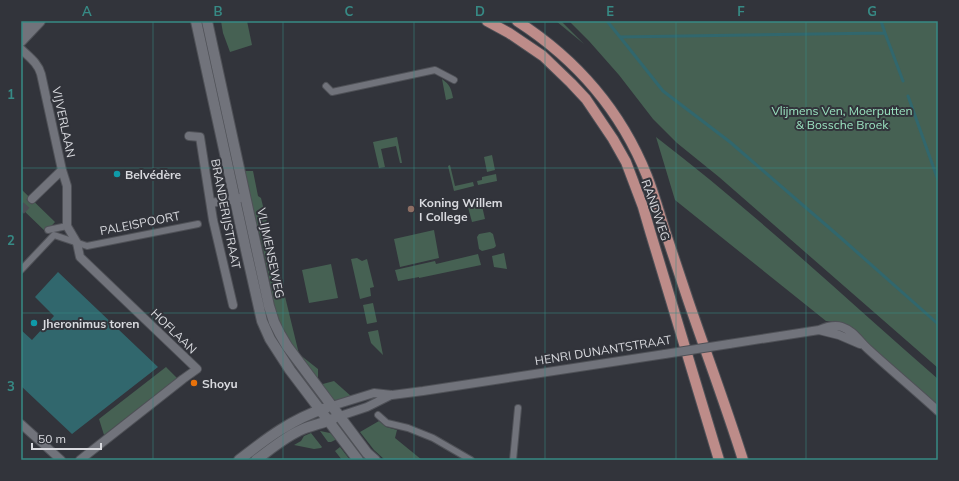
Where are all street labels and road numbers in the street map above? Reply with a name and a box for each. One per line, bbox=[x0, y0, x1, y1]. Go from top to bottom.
street label: VIJVERLAAN bbox=[49, 85, 79, 159]
street label: BRANDERIJSTRAAT bbox=[208, 158, 244, 271]
street label: RANDWEG bbox=[639, 177, 673, 243]
street label: VLIJMENSEWEG bbox=[254, 207, 288, 299]
street label: PALEISPOORT bbox=[99, 208, 182, 238]
street label: HOFLAAN bbox=[148, 305, 200, 357]
street label: HENRI DUNANTSTRAAT bbox=[534, 332, 673, 368]

